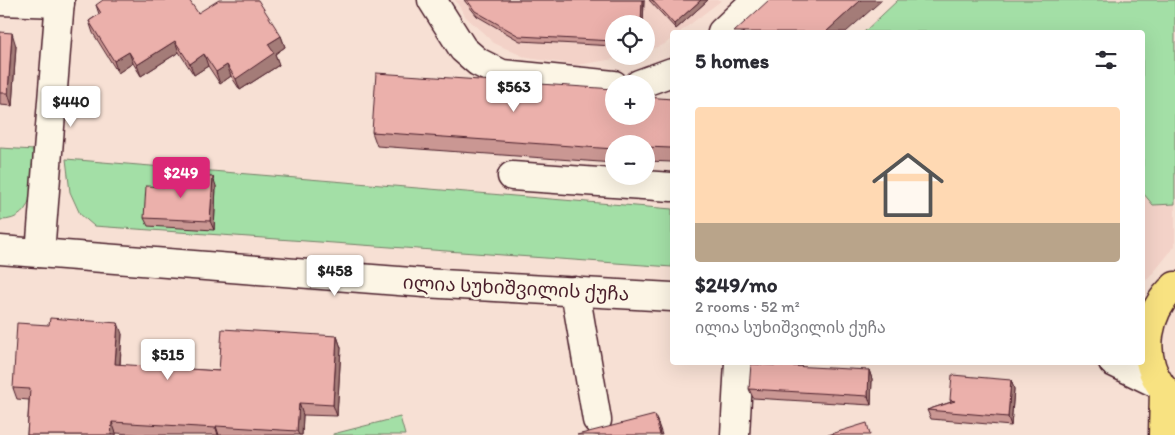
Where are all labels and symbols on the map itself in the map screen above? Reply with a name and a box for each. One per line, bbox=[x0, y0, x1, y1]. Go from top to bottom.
pin: $563 bbox=[484, 70, 544, 113]
pin: $440 bbox=[41, 86, 101, 128]
pin: $249 bbox=[151, 156, 211, 199]
pin: $458 bbox=[305, 254, 365, 297]
street label: ილია სუხიშვილის ქუჩა bbox=[402, 271, 630, 306]
pin: $515 bbox=[138, 338, 198, 381]

